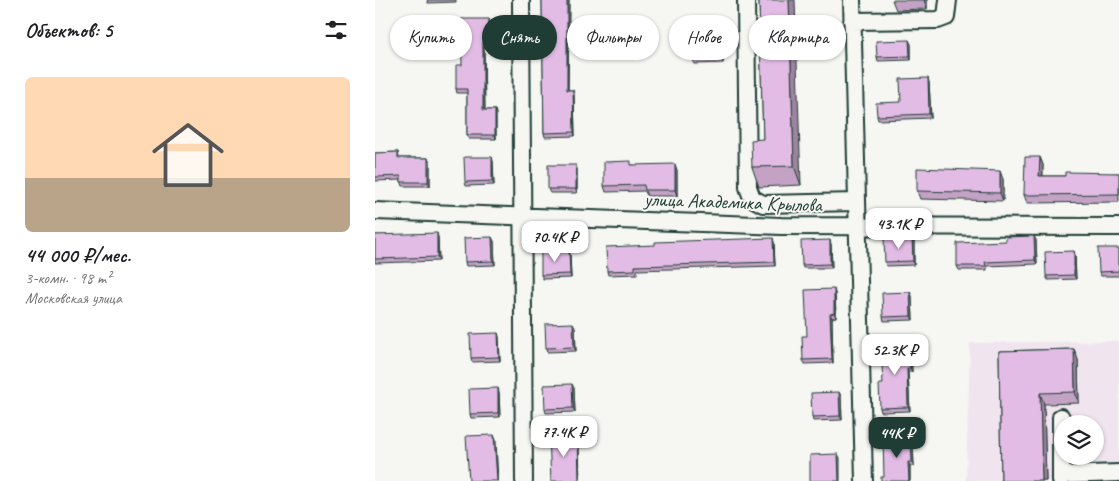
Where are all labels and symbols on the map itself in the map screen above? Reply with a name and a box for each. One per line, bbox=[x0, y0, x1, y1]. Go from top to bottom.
street label: улица Академика Крылова bbox=[643, 186, 824, 218]
pin: 43.1K ₽ bbox=[853, 208, 945, 250]
pin: 70.4K ₽ bbox=[509, 220, 601, 263]
pin: 52.3K ₽ bbox=[849, 334, 941, 376]
pin: 77.4K ₽ bbox=[518, 416, 610, 458]
pin: 44K ₽ bbox=[862, 416, 932, 459]

